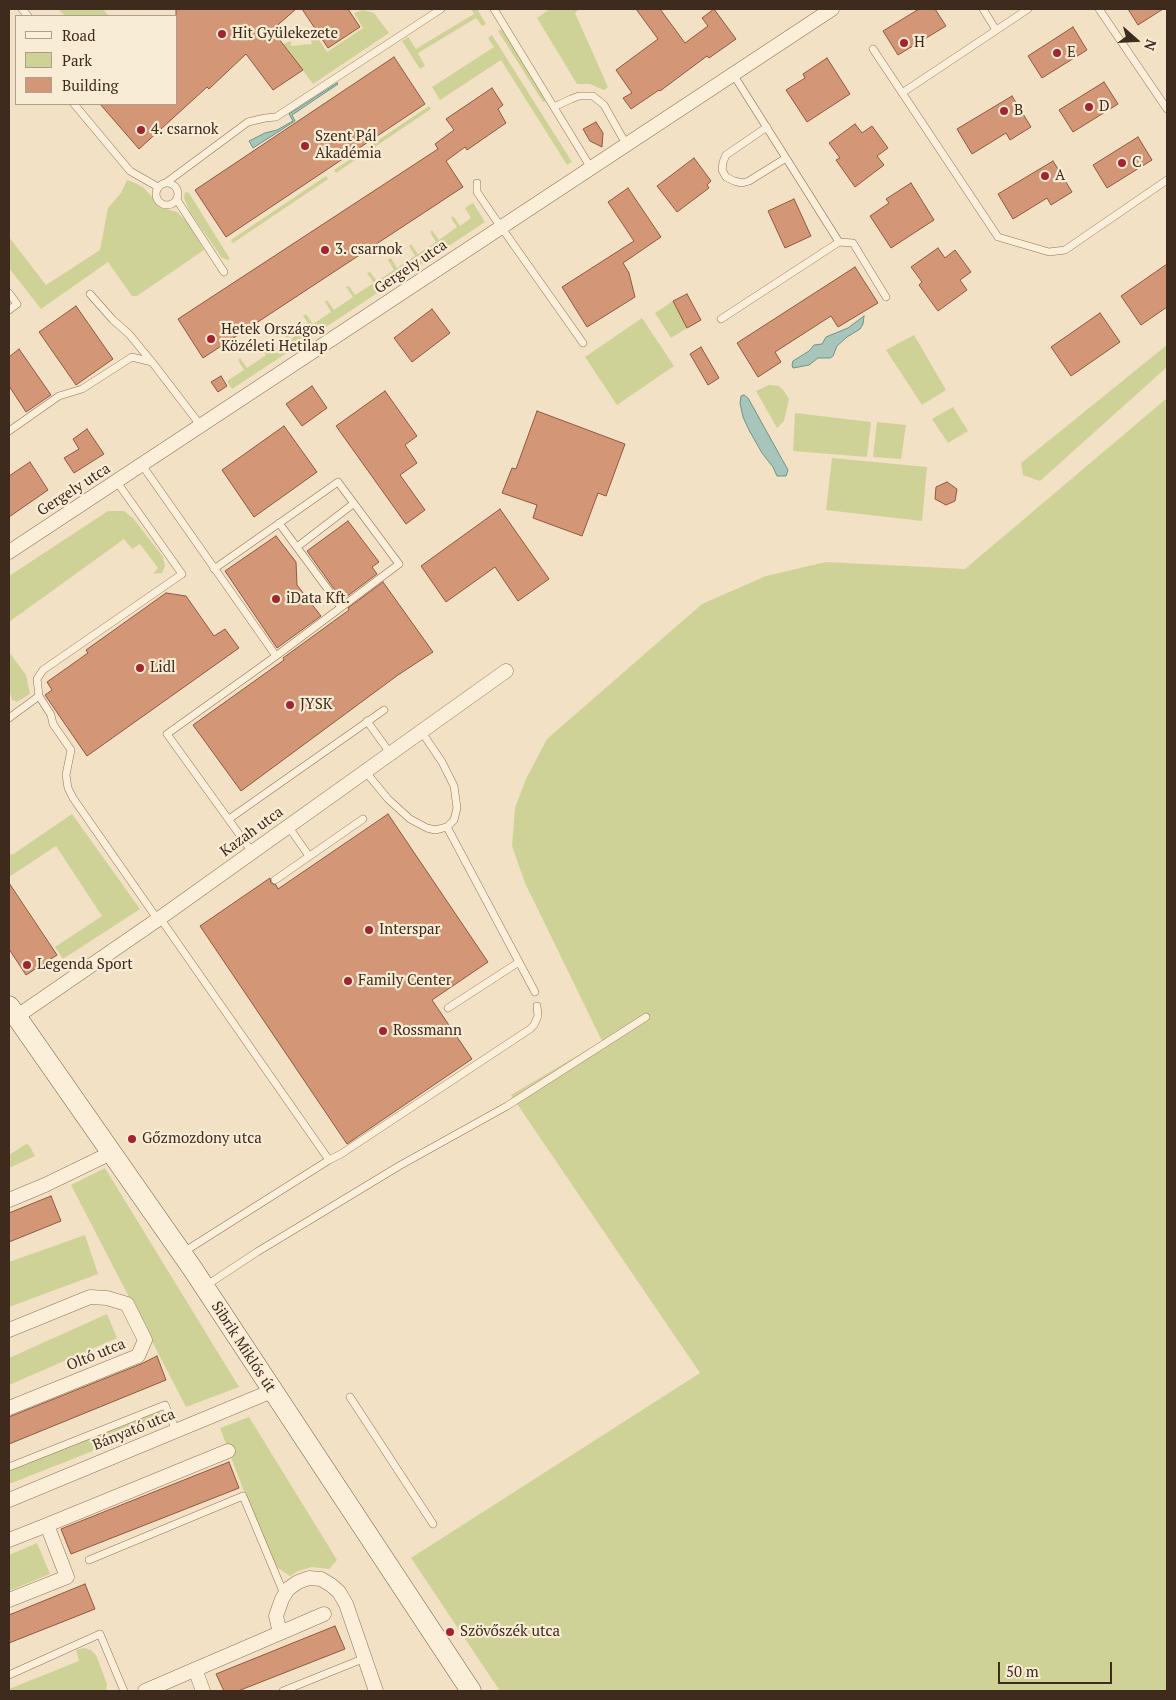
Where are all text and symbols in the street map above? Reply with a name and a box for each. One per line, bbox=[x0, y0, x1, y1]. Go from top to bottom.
legend bbox=[15, 15, 178, 105]
north arrow bbox=[1111, 15, 1161, 65]
text: Road bbox=[62, 25, 95, 45]
place label: Hit Gyülekezete bbox=[232, 25, 338, 43]
marker: Hit Gyülekezete bbox=[216, 28, 228, 40]
place label: H bbox=[914, 34, 925, 52]
marker: H bbox=[898, 37, 910, 49]
text: N bbox=[1140, 37, 1161, 53]
place label: E bbox=[1067, 44, 1076, 62]
marker: E bbox=[1051, 47, 1063, 59]
text: Park bbox=[62, 50, 92, 70]
text: Building bbox=[62, 75, 119, 95]
place label: D bbox=[1099, 98, 1110, 116]
marker: D bbox=[1083, 101, 1095, 113]
place label: B bbox=[1014, 102, 1023, 120]
marker: B bbox=[998, 105, 1010, 117]
place label: 4. csarnok bbox=[151, 121, 219, 139]
marker: 4. csarnok bbox=[135, 124, 147, 136]
place label: Szent Pál Akadémia bbox=[315, 128, 381, 163]
marker: Szent Pál Akadémia bbox=[299, 140, 311, 152]
place label: C bbox=[1132, 154, 1142, 172]
marker: C bbox=[1116, 157, 1128, 169]
place label: A bbox=[1055, 167, 1065, 185]
marker: A bbox=[1039, 170, 1051, 182]
street label: Gergely utca bbox=[371, 236, 451, 298]
place label: 3. csarnok bbox=[335, 241, 403, 259]
marker: 3. csarnok bbox=[319, 244, 331, 256]
place label: Hetek Országos Közéleti Hetilap bbox=[221, 321, 328, 356]
marker: Hetek Országos Közéleti Hetilap bbox=[205, 333, 217, 345]
street label: Gergely utca bbox=[34, 460, 114, 520]
place label: iData Kft. bbox=[286, 590, 350, 608]
marker: iData Kft. bbox=[270, 593, 282, 605]
place label: Lidl bbox=[150, 659, 176, 677]
marker: Lidl bbox=[134, 662, 146, 674]
place label: JYSK bbox=[300, 696, 333, 714]
marker: JYSK bbox=[284, 699, 296, 711]
street label: Kazah utca bbox=[217, 803, 287, 861]
place label: Interspar bbox=[379, 921, 440, 939]
marker: Interspar bbox=[363, 924, 375, 936]
place label: Legenda Sport bbox=[37, 956, 133, 974]
marker: Legenda Sport bbox=[21, 959, 33, 971]
place label: Family Center bbox=[358, 972, 452, 990]
marker: Family Center bbox=[342, 975, 354, 987]
place label: Rossmann bbox=[393, 1022, 462, 1040]
marker: Rossmann bbox=[377, 1025, 389, 1037]
place label: Gőzmozdony utca bbox=[142, 1130, 262, 1148]
marker: Gőzmozdony utca bbox=[126, 1133, 138, 1145]
street label: Sibrik Miklós út bbox=[207, 1298, 279, 1396]
street label: Oltó utca bbox=[64, 1335, 128, 1375]
street label: Bányató utca bbox=[90, 1405, 178, 1455]
place label: Szövőszék utca bbox=[460, 1623, 560, 1641]
marker: Szövőszék utca bbox=[444, 1626, 456, 1638]
scale bar bbox=[1001, 1652, 1115, 1684]
text: 50 m bbox=[1006, 1661, 1039, 1681]

